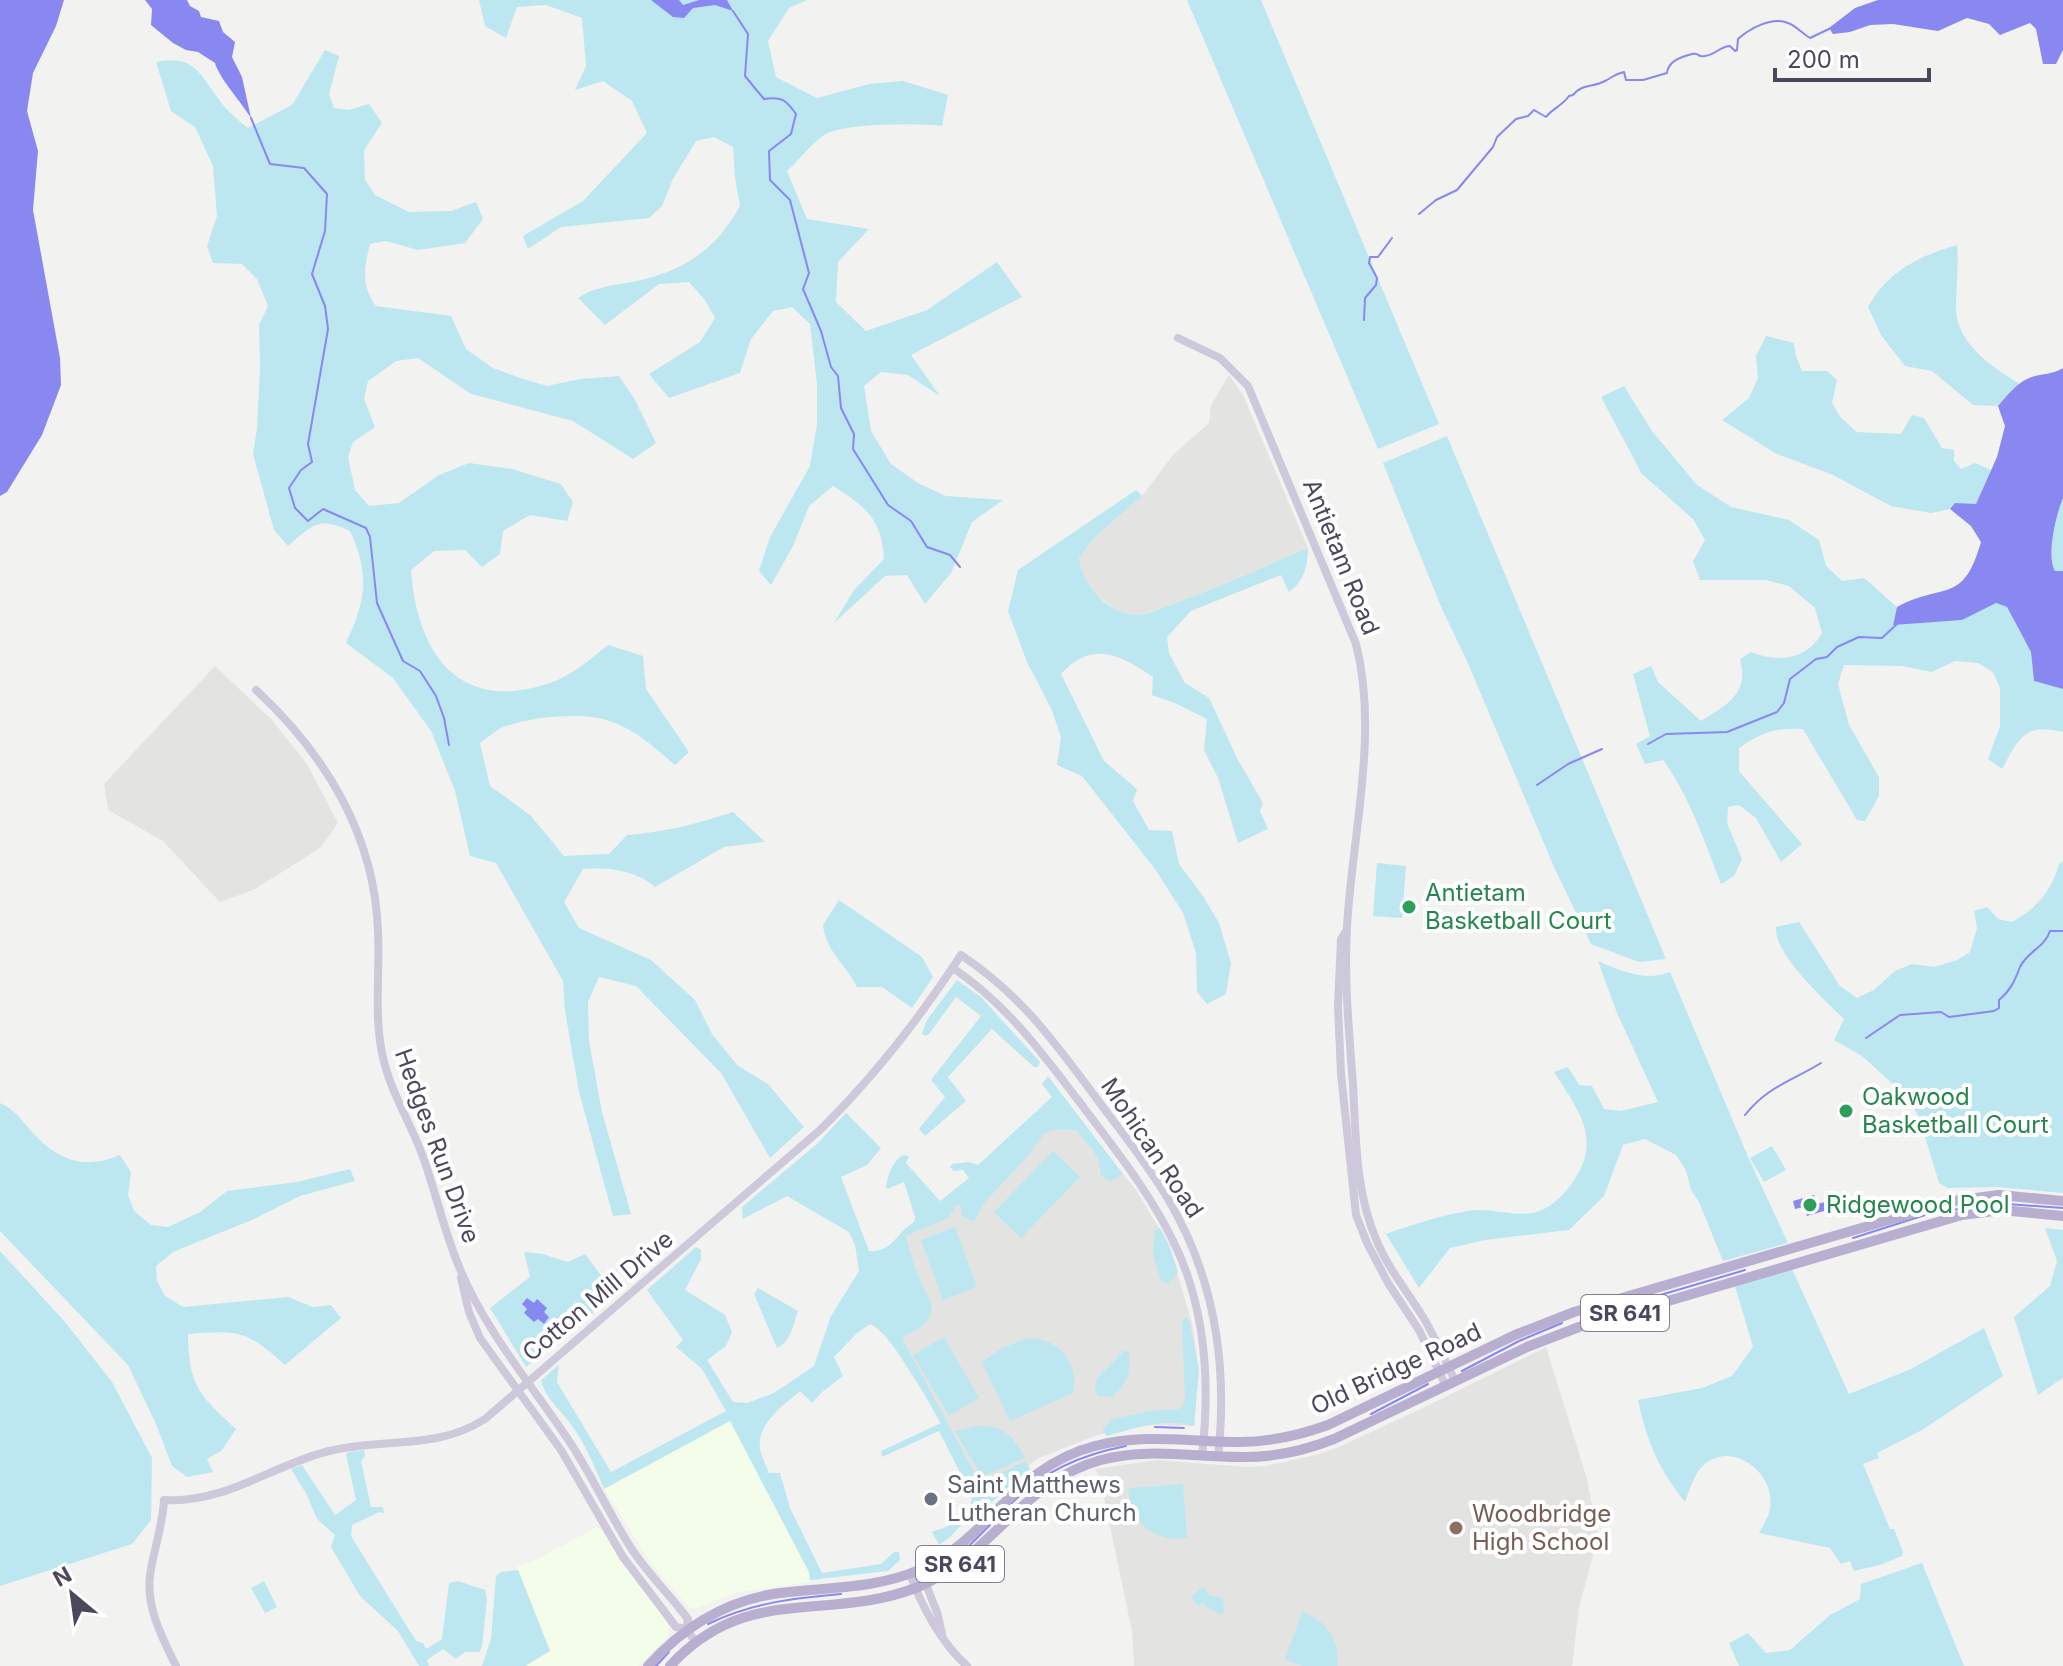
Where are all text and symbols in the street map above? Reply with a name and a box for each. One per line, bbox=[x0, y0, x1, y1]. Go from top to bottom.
scale bar bbox=[1775, 32, 1929, 82]
text: 200 m bbox=[1787, 45, 1860, 74]
street label: Antietam Road bbox=[1297, 475, 1386, 639]
place label: Antietam Basketball Court bbox=[1425, 878, 1612, 935]
marker: Antietam Basketball Court bbox=[1400, 898, 1418, 916]
street label: Hedges Run Drive bbox=[389, 1045, 486, 1247]
street label: Mohican Road bbox=[1095, 1072, 1210, 1223]
place label: Oakwood Basketball Court bbox=[1862, 1082, 2049, 1139]
marker: Oakwood Basketball Court bbox=[1837, 1102, 1855, 1120]
place label: Ridgewood Pool bbox=[1826, 1190, 2009, 1219]
marker: Ridgewood Pool bbox=[1801, 1196, 1819, 1214]
street label: Cotton Mill Drive bbox=[517, 1224, 679, 1367]
road number: SR 641 bbox=[1581, 1295, 1669, 1331]
street label: Old Bridge Road bbox=[1306, 1316, 1486, 1421]
place label: Saint Matthews Lutheran Church bbox=[947, 1470, 1137, 1527]
marker: Saint Matthews Lutheran Church bbox=[922, 1490, 940, 1508]
place label: Woodbridge High School bbox=[1472, 1499, 1611, 1556]
marker: Woodbridge High School bbox=[1447, 1519, 1465, 1537]
road number: SR 641 bbox=[916, 1546, 1004, 1582]
north arrow bbox=[32, 1554, 112, 1634]
text: N bbox=[49, 1561, 76, 1592]

